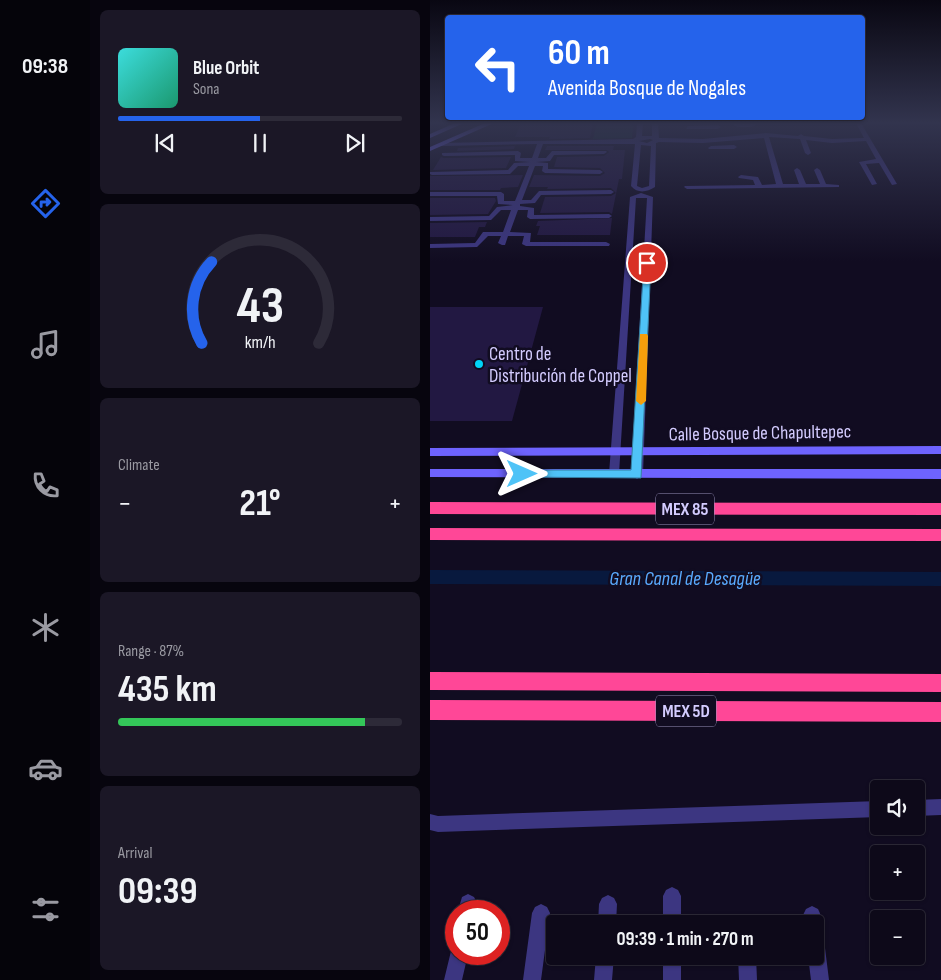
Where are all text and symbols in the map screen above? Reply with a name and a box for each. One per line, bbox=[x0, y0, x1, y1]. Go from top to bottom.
text: 60 m bbox=[548, 32, 610, 75]
icon: left bbox=[465, 35, 530, 100]
text: 09:38 bbox=[22, 53, 68, 80]
text: Blue Orbit bbox=[193, 57, 259, 80]
text: Avenida Bosque de Nogales bbox=[548, 75, 746, 102]
text: Sona bbox=[193, 80, 220, 99]
icon: previous bbox=[151, 129, 179, 157]
icon: pause bbox=[246, 129, 274, 157]
icon: next bbox=[341, 129, 369, 157]
icon: directions bbox=[28, 186, 63, 221]
pin bbox=[626, 242, 668, 284]
icon: arrive bbox=[633, 249, 661, 277]
text: 43 bbox=[236, 275, 284, 338]
icon: music bbox=[28, 327, 63, 362]
text: km/h bbox=[245, 332, 275, 353]
place label: Centro de Distribución de Coppel bbox=[489, 343, 632, 388]
marker: Centro de Distribución de Coppel bbox=[473, 358, 485, 370]
street label: Calle Bosque de Chapultepec bbox=[669, 420, 852, 447]
position arrow bbox=[495, 447, 547, 499]
text: Climate bbox=[118, 456, 160, 475]
icon: phone bbox=[28, 468, 63, 503]
text: 21° bbox=[239, 481, 281, 526]
text: − bbox=[118, 487, 132, 520]
text: + bbox=[388, 487, 402, 520]
road number: MEX 85 bbox=[656, 494, 714, 524]
water label: Gran Canal de Desagüe bbox=[609, 567, 761, 591]
icon: climate bbox=[28, 610, 63, 645]
text: Range · 87% bbox=[118, 642, 184, 661]
text: 435 km bbox=[118, 667, 217, 712]
road number: MEX 5D bbox=[656, 696, 716, 726]
icon: car bbox=[28, 751, 63, 786]
map controls bbox=[870, 780, 925, 965]
button: sound bbox=[870, 780, 925, 835]
text: Arrival bbox=[118, 844, 152, 863]
button: + bbox=[870, 845, 925, 900]
text: 09:39 bbox=[118, 869, 198, 914]
icon: filters bbox=[28, 892, 63, 927]
speed limit sign: 50 bbox=[445, 900, 510, 965]
button: − bbox=[870, 910, 925, 965]
text: 09:39 · 1 min · 270 m bbox=[616, 928, 754, 951]

